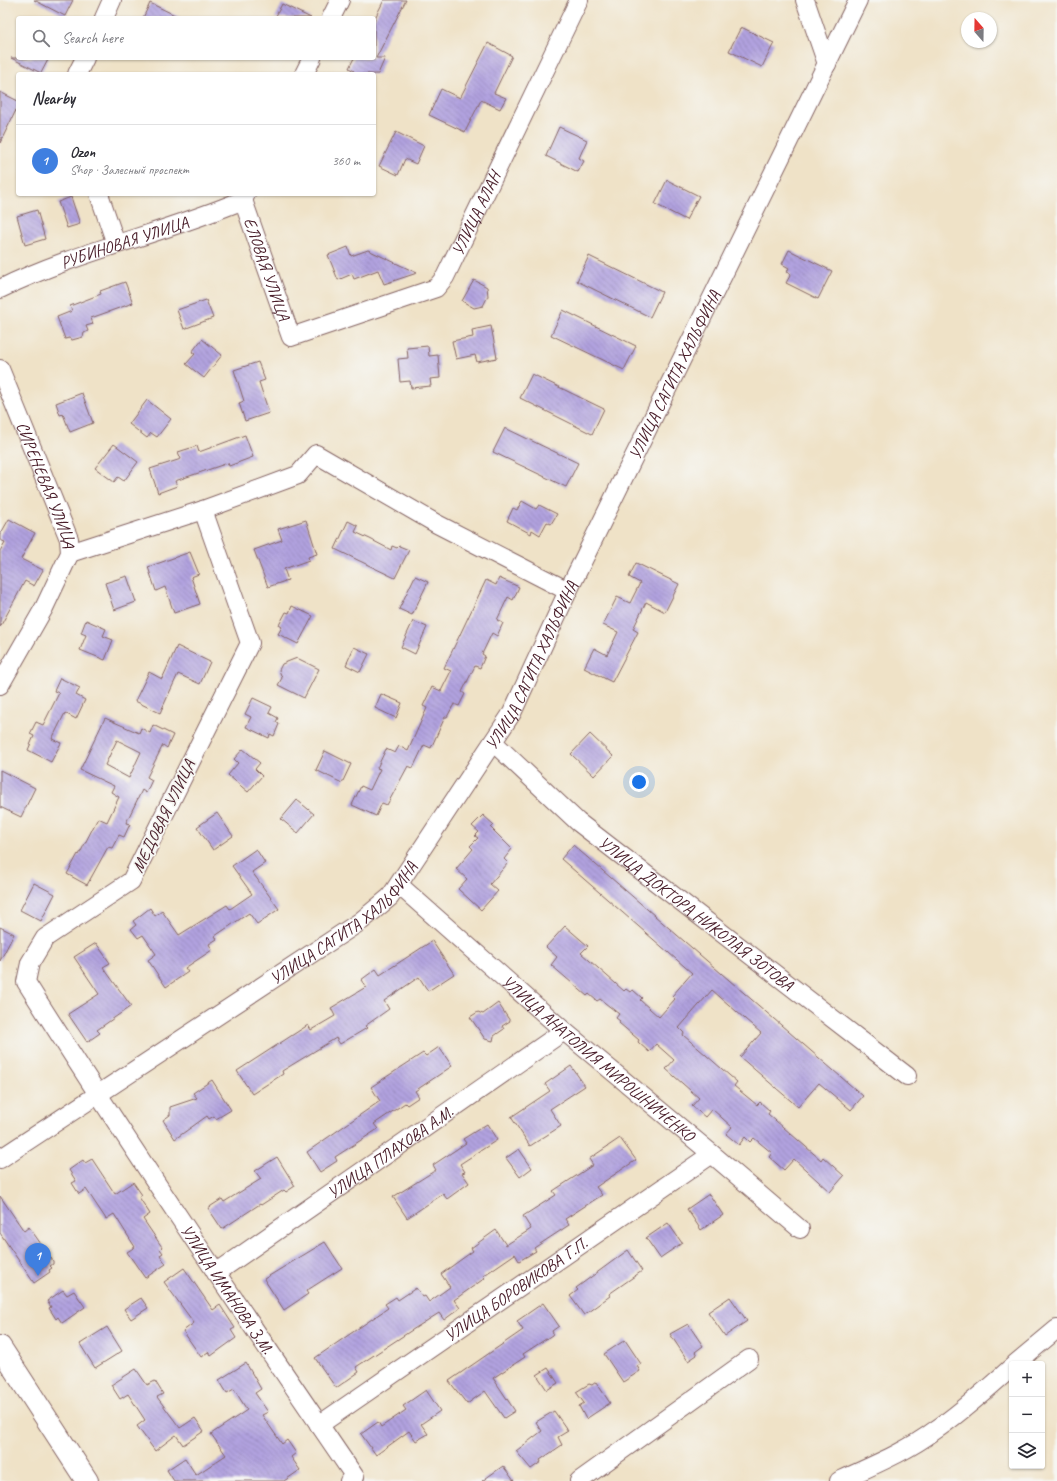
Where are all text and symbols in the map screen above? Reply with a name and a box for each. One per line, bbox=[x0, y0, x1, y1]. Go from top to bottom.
north arrow bbox=[961, 12, 997, 48]
search box bbox=[16, 16, 376, 60]
icon: search bbox=[30, 27, 52, 49]
text: Search here bbox=[62, 29, 123, 48]
text: Nearby bbox=[32, 88, 75, 109]
text: Ozon bbox=[70, 143, 95, 162]
text: 1 bbox=[42, 153, 48, 169]
text: 360 m bbox=[332, 153, 360, 169]
text: Shop · Залесный проспект bbox=[70, 162, 189, 178]
street label: УЛИЦА АЛАН bbox=[447, 165, 507, 259]
street label: РУБИНОВАЯ УЛИЦА bbox=[58, 211, 191, 273]
street label: ЕЛОВАЯ УЛИЦА bbox=[239, 215, 295, 325]
street label: УЛИЦА САГИТА ХАЛЬФИНА bbox=[624, 287, 725, 463]
street label: СИРЕНЕВАЯ УЛИЦА bbox=[12, 419, 80, 549]
street label: УЛИЦА САГИТА ХАЛЬФИНА bbox=[481, 577, 582, 754]
street label: МЕДОВАЯ УЛИЦА bbox=[127, 755, 200, 876]
your location bbox=[629, 772, 649, 792]
street label: УЛИЦА ДОКТОРА НИКОЛАЯ ЗОТОВА bbox=[594, 832, 799, 996]
street label: УЛИЦА САГИТА ХАЛЬФИНА bbox=[266, 857, 422, 989]
street label: УЛИЦА АНАТОЛИЯ МИРОШНИЧЕНКО bbox=[497, 971, 701, 1148]
street label: УЛИЦА ПЛАХОВА А.М. bbox=[323, 1101, 458, 1203]
street label: УЛИЦА ИМАНОВА З.М. bbox=[176, 1221, 278, 1359]
street label: УЛИЦА БОРОВИКОВА Г.П. bbox=[440, 1233, 592, 1346]
pin: 1 bbox=[25, 1243, 51, 1276]
map controls bbox=[1009, 1361, 1045, 1469]
button: + bbox=[1009, 1361, 1045, 1397]
button: − bbox=[1009, 1397, 1045, 1433]
button: layers bbox=[1009, 1433, 1045, 1469]

